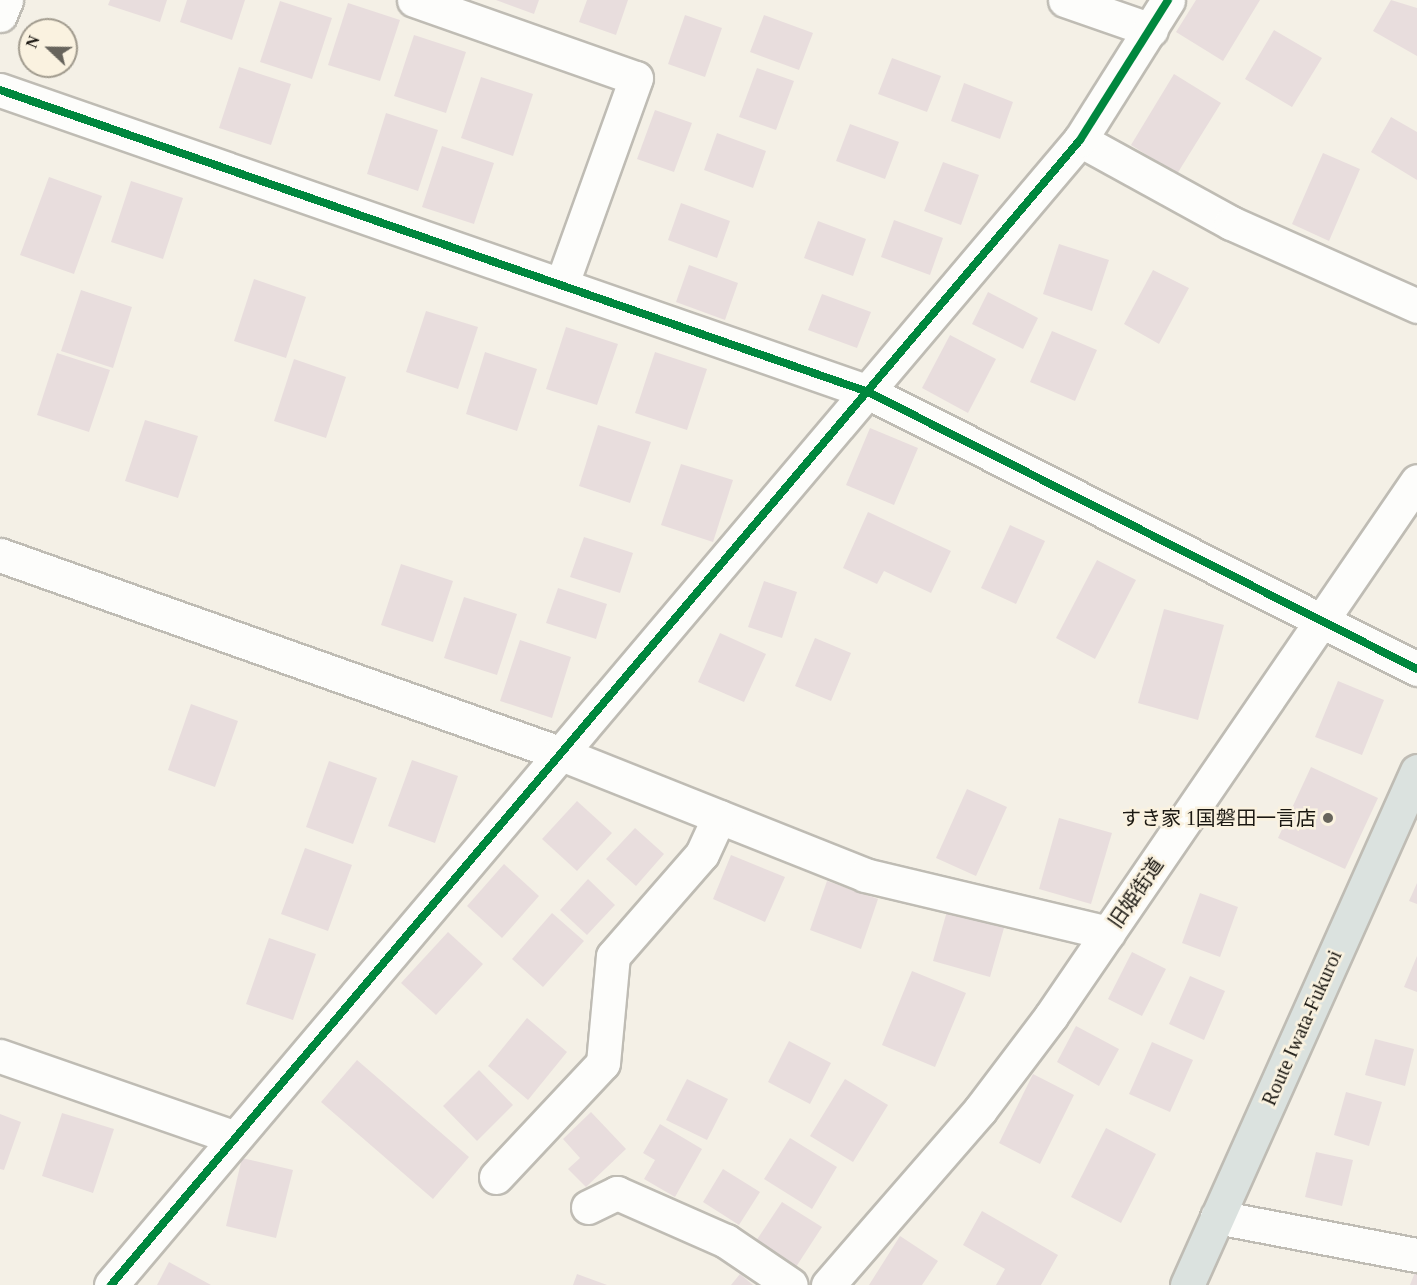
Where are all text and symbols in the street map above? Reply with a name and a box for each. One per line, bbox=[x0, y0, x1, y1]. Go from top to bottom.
north arrow bbox=[18, 18, 78, 78]
text: N bbox=[23, 33, 43, 50]
place label: すき家 1国磐田一言店 bbox=[1121, 806, 1316, 830]
marker: すき家 1国磐田一言店 bbox=[1321, 811, 1335, 825]
street label: 旧姫街道 bbox=[1103, 853, 1169, 933]
street label: Route Iwata-Fukuroi bbox=[1257, 947, 1347, 1109]

